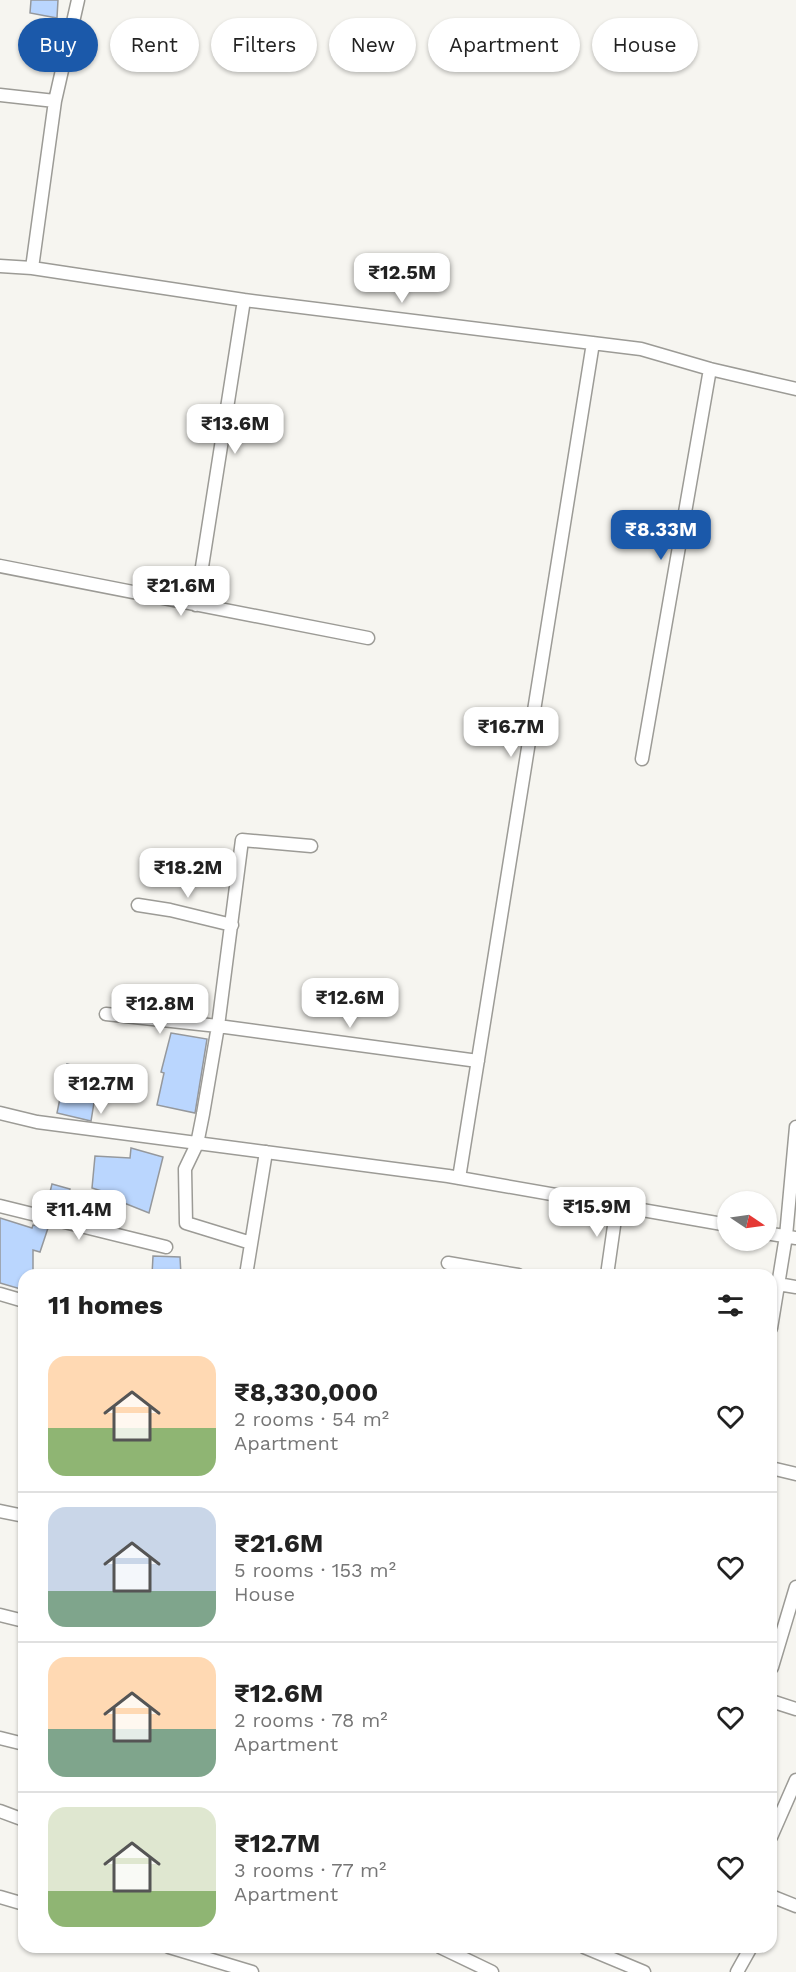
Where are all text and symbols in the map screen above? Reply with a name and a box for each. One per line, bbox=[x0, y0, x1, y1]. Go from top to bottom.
chip: Buy bbox=[18, 18, 98, 72]
chip: Rent bbox=[110, 18, 199, 72]
chip: Filters bbox=[211, 18, 317, 72]
chip: New bbox=[329, 18, 416, 72]
chip: Apartment bbox=[428, 18, 580, 72]
chip: House bbox=[592, 18, 698, 72]
pin: ₹12.5M bbox=[353, 253, 451, 304]
text: ₹12.5M bbox=[368, 260, 436, 284]
pin: ₹13.6M bbox=[186, 404, 284, 455]
text: ₹13.6M bbox=[201, 411, 269, 435]
pin: ₹8.33M bbox=[612, 510, 710, 561]
text: ₹8.33M bbox=[625, 517, 697, 541]
pin: ₹21.6M bbox=[132, 566, 230, 617]
text: ₹21.6M bbox=[147, 573, 215, 597]
pin: ₹16.7M bbox=[462, 707, 560, 758]
text: ₹16.7M bbox=[478, 714, 544, 738]
pin: ₹18.2M bbox=[139, 848, 237, 899]
text: ₹18.2M bbox=[153, 855, 223, 879]
pin: ₹12.6M bbox=[301, 978, 399, 1029]
pin: ₹12.8M bbox=[111, 984, 209, 1035]
text: ₹12.6M bbox=[316, 985, 384, 1009]
text: ₹12.8M bbox=[125, 991, 195, 1015]
pin: ₹12.7M bbox=[52, 1064, 150, 1115]
text: ₹12.7M bbox=[68, 1071, 134, 1095]
pin: ₹15.9M bbox=[548, 1187, 646, 1238]
pin: ₹11.4M bbox=[30, 1190, 128, 1241]
north arrow bbox=[717, 1191, 777, 1251]
map controls bbox=[717, 1191, 777, 1251]
text: ₹15.9M bbox=[563, 1194, 631, 1218]
text: ₹11.4M bbox=[46, 1197, 112, 1221]
icon: filters bbox=[714, 1289, 747, 1322]
text: 11 homes bbox=[48, 1290, 163, 1320]
text: ₹8,330,000 bbox=[234, 1377, 378, 1407]
icon: home bbox=[96, 1380, 168, 1452]
icon: heart bbox=[714, 1400, 747, 1433]
text: 2 rooms · 54 m² bbox=[234, 1407, 389, 1431]
text: Apartment bbox=[234, 1431, 338, 1455]
text: ₹21.6M bbox=[234, 1528, 323, 1558]
icon: home bbox=[96, 1531, 168, 1603]
icon: heart bbox=[714, 1551, 747, 1584]
text: 5 rooms · 153 m² bbox=[234, 1558, 396, 1582]
text: House bbox=[234, 1582, 295, 1606]
text: ₹12.6M bbox=[234, 1678, 323, 1708]
icon: home bbox=[96, 1681, 168, 1753]
icon: heart bbox=[714, 1701, 747, 1734]
text: 2 rooms · 78 m² bbox=[234, 1708, 388, 1732]
text: Apartment bbox=[234, 1732, 338, 1756]
text: ₹12.7M bbox=[234, 1828, 320, 1858]
icon: home bbox=[96, 1831, 168, 1903]
icon: heart bbox=[714, 1851, 747, 1884]
text: 3 rooms · 77 m² bbox=[234, 1858, 386, 1882]
text: Apartment bbox=[234, 1882, 338, 1906]

